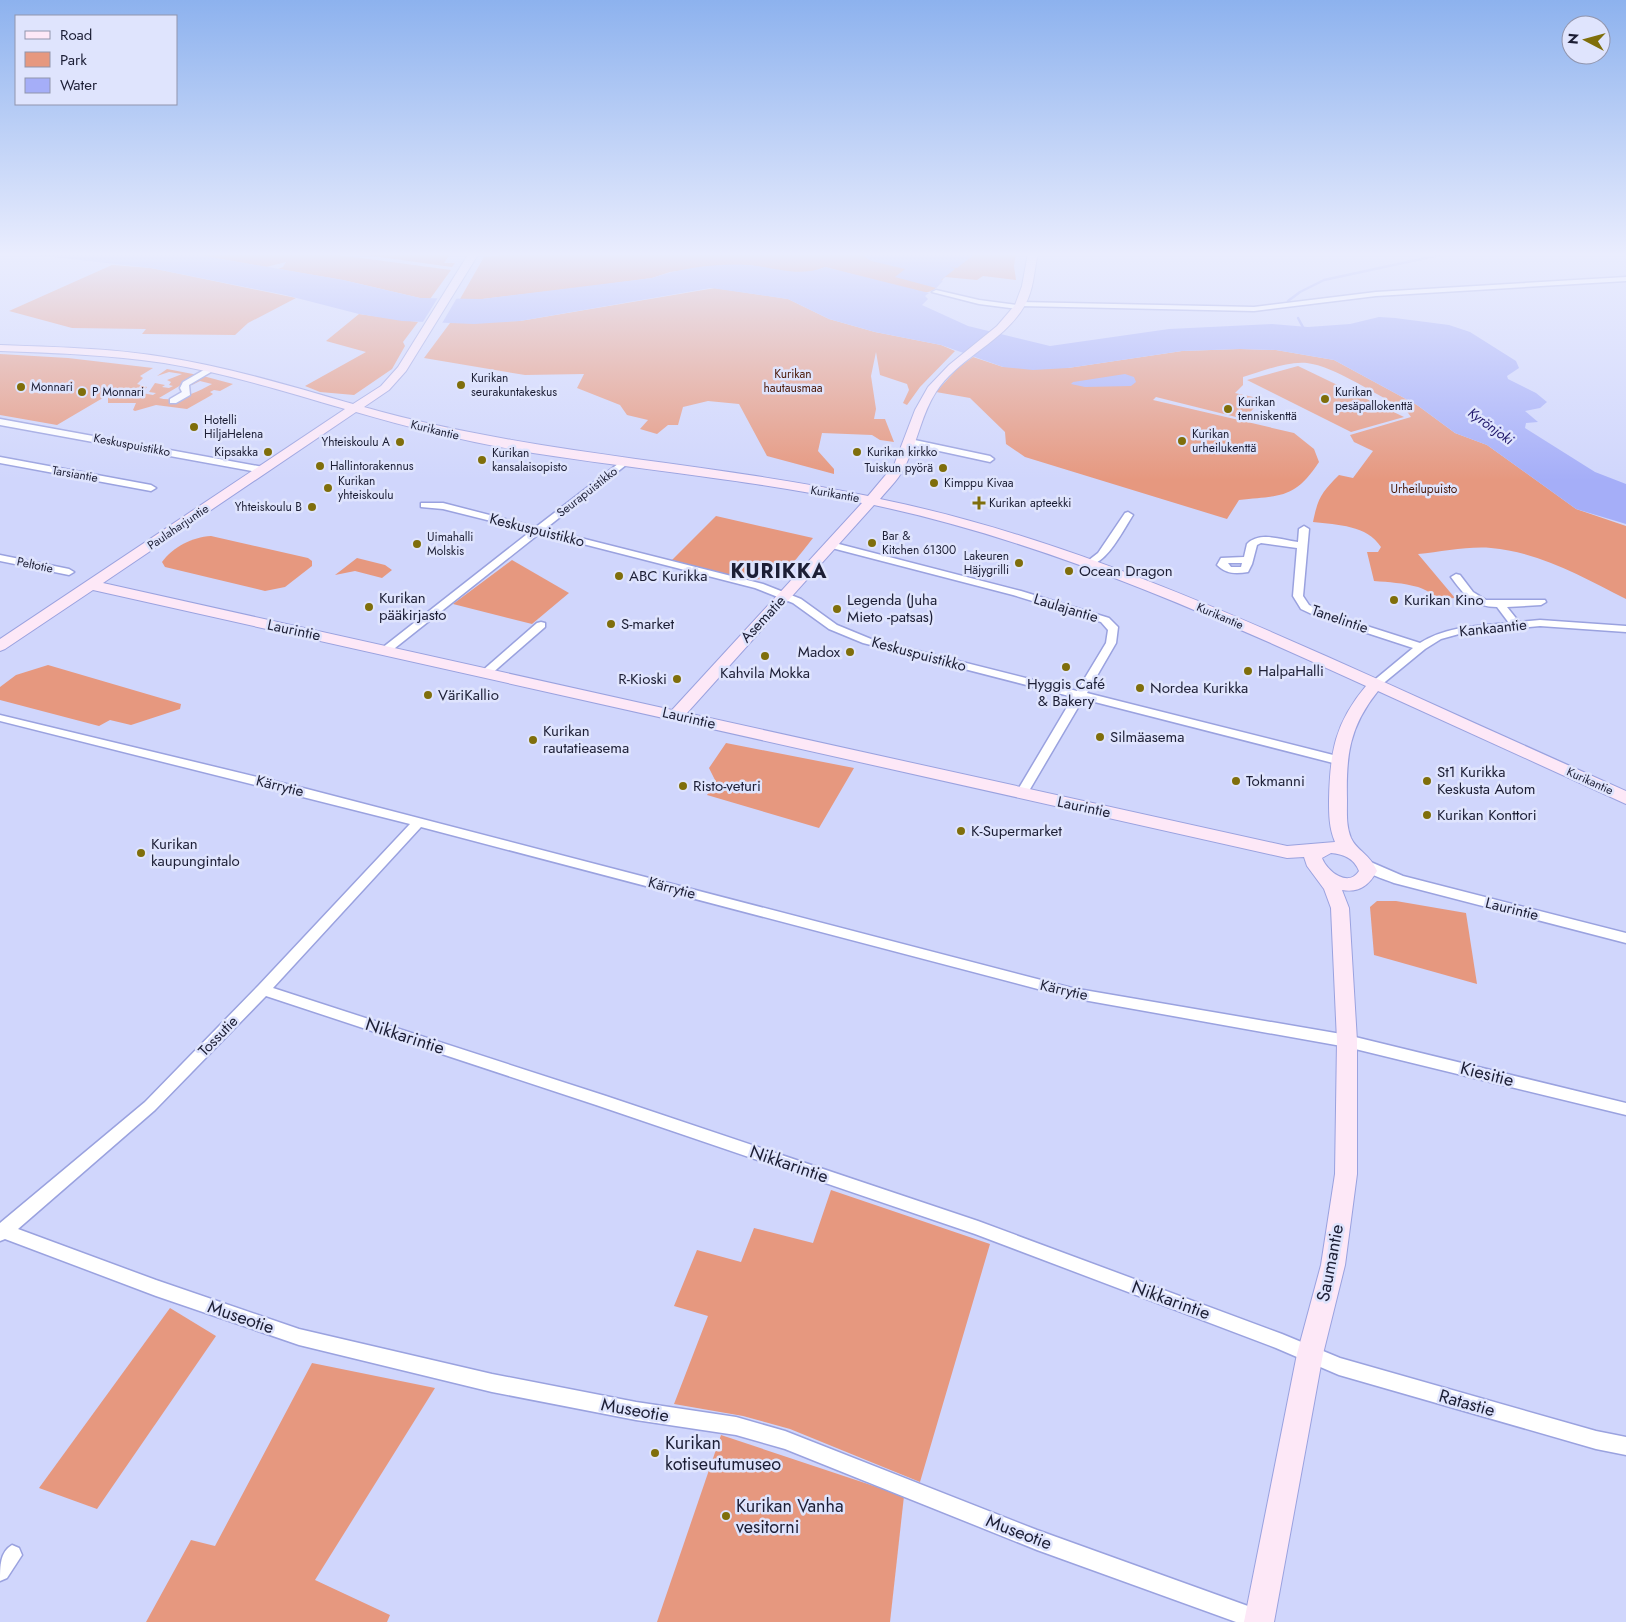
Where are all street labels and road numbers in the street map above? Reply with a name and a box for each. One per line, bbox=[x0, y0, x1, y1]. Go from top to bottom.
street label: Kurikantie bbox=[409, 415, 461, 445]
street label: Keskuspuistikko bbox=[92, 429, 172, 461]
street label: Tarsiantie bbox=[51, 461, 99, 487]
street label: Seurapuistikko bbox=[553, 462, 622, 522]
street label: Kurikantie bbox=[809, 481, 861, 507]
street label: Paulaharjuntie bbox=[144, 500, 212, 554]
street label: Keskuspuistikko bbox=[487, 508, 587, 552]
street label: Peltotie bbox=[15, 552, 55, 578]
street label: Laulajantie bbox=[1031, 588, 1101, 628]
street label: Asematie bbox=[735, 590, 791, 648]
street label: Kurikantie bbox=[1194, 598, 1246, 634]
street label: Tanelintie bbox=[1309, 599, 1372, 639]
street label: Kankaantie bbox=[1458, 613, 1528, 642]
street label: Laurintie bbox=[265, 614, 323, 646]
street label: Keskuspuistikko bbox=[869, 631, 969, 677]
street label: Laurintie bbox=[660, 701, 718, 735]
street label: Kurikantie bbox=[1564, 763, 1616, 799]
street label: Kärrytie bbox=[254, 769, 306, 803]
street label: Laurintie bbox=[1055, 791, 1113, 823]
street label: Kärrytie bbox=[646, 871, 698, 905]
street label: Laurintie bbox=[1483, 892, 1541, 926]
street label: Kärrytie bbox=[1038, 974, 1090, 1006]
street label: Tossutie bbox=[193, 1011, 243, 1061]
street label: Nikkarintie bbox=[362, 1011, 448, 1061]
street label: Kiesitie bbox=[1457, 1055, 1517, 1093]
street label: Nikkarintie bbox=[746, 1138, 832, 1190]
street label: Saumantie bbox=[1310, 1222, 1350, 1304]
street label: Nikkarintie bbox=[1128, 1274, 1214, 1326]
street label: Museotie bbox=[204, 1294, 278, 1340]
street label: Ratastie bbox=[1436, 1383, 1498, 1423]
street label: Museotie bbox=[599, 1391, 671, 1429]
street label: Museotie bbox=[982, 1508, 1056, 1556]

